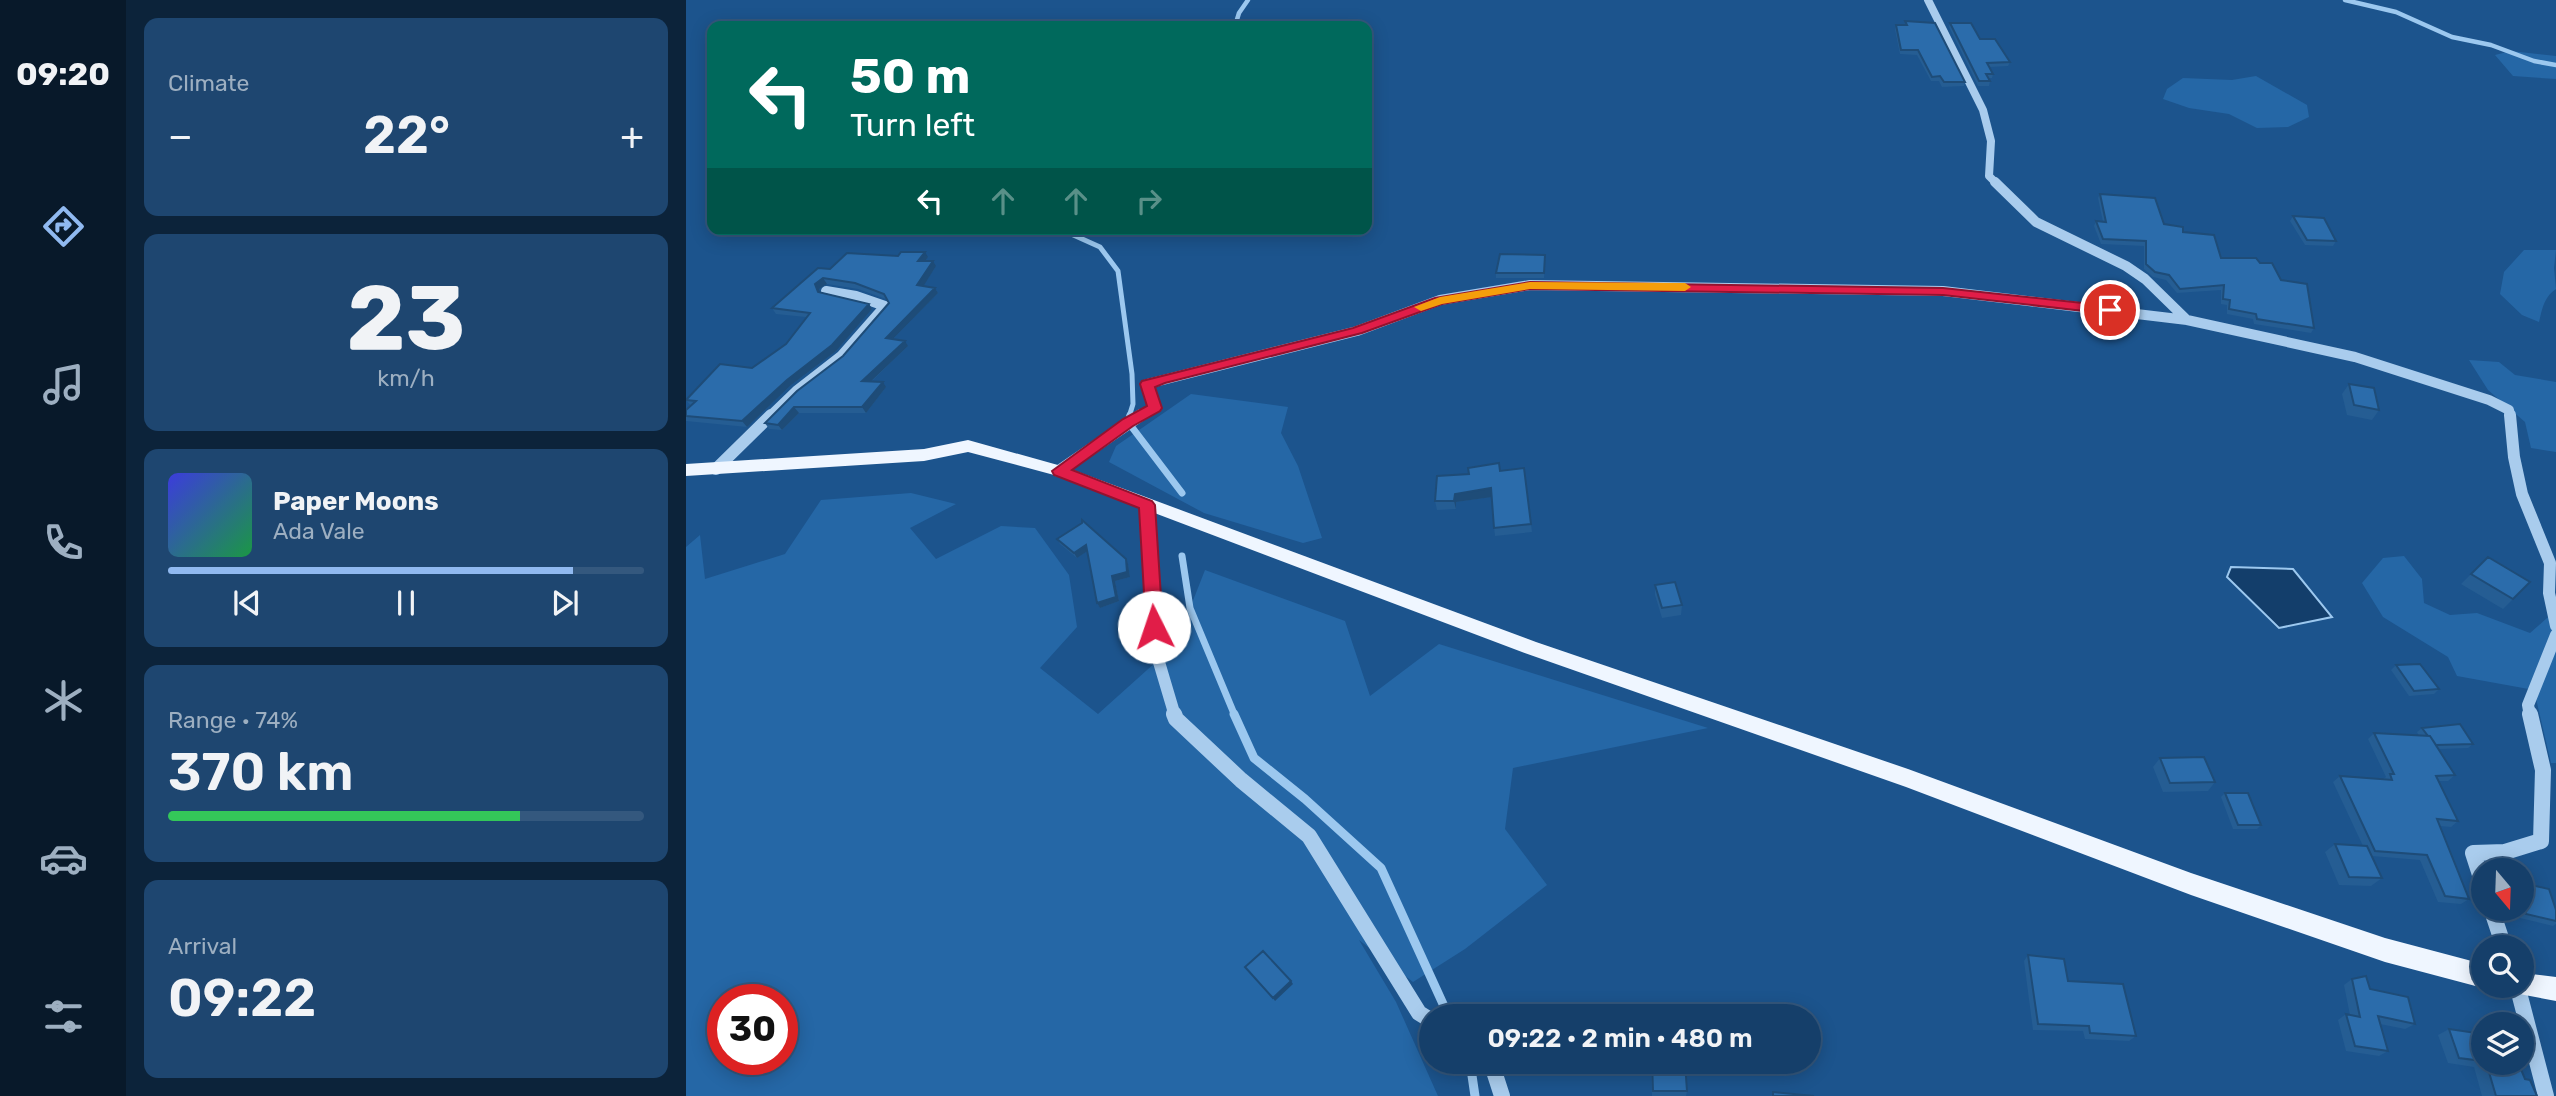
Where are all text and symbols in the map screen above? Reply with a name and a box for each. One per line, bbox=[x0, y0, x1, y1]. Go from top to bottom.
text: 50 m bbox=[850, 47, 970, 105]
icon: left bbox=[735, 49, 826, 140]
text: 09:20 bbox=[16, 55, 110, 93]
text: Climate bbox=[168, 69, 249, 97]
text: 22° bbox=[363, 104, 450, 166]
text: Turn left bbox=[850, 106, 975, 144]
text: − bbox=[168, 113, 193, 159]
text: + bbox=[620, 113, 644, 159]
icon: left bbox=[911, 182, 949, 220]
icon: ahead bbox=[984, 182, 1022, 220]
icon: ahead bbox=[1057, 182, 1095, 220]
icon: right bbox=[1130, 182, 1168, 220]
icon: directions bbox=[39, 202, 88, 251]
text: 23 bbox=[346, 264, 466, 372]
pin bbox=[2080, 280, 2140, 340]
icon: arrive bbox=[2091, 291, 2129, 329]
icon: music bbox=[39, 360, 88, 409]
text: km/h bbox=[377, 364, 435, 392]
text: Paper Moons bbox=[273, 486, 439, 517]
text: Ada Vale bbox=[273, 517, 365, 545]
icon: phone bbox=[39, 518, 88, 567]
icon: previous bbox=[228, 584, 266, 622]
icon: pause bbox=[387, 584, 425, 622]
icon: next bbox=[546, 584, 584, 622]
position arrow bbox=[1117, 590, 1191, 664]
icon: climate bbox=[39, 676, 88, 725]
text: Range · 74% bbox=[168, 706, 298, 734]
text: 370 km bbox=[168, 741, 353, 803]
icon: car bbox=[39, 834, 88, 883]
north arrow bbox=[2471, 858, 2534, 920]
map controls bbox=[2471, 858, 2534, 1075]
text: Arrival bbox=[168, 932, 237, 960]
button: search bbox=[2471, 935, 2534, 998]
text: 09:22 bbox=[168, 967, 316, 1029]
speed limit sign: 30 bbox=[707, 984, 798, 1075]
icon: filters bbox=[39, 992, 88, 1041]
button: layers bbox=[2471, 1012, 2534, 1075]
text: 09:22 · 2 min · 480 m bbox=[1487, 1023, 1753, 1054]

